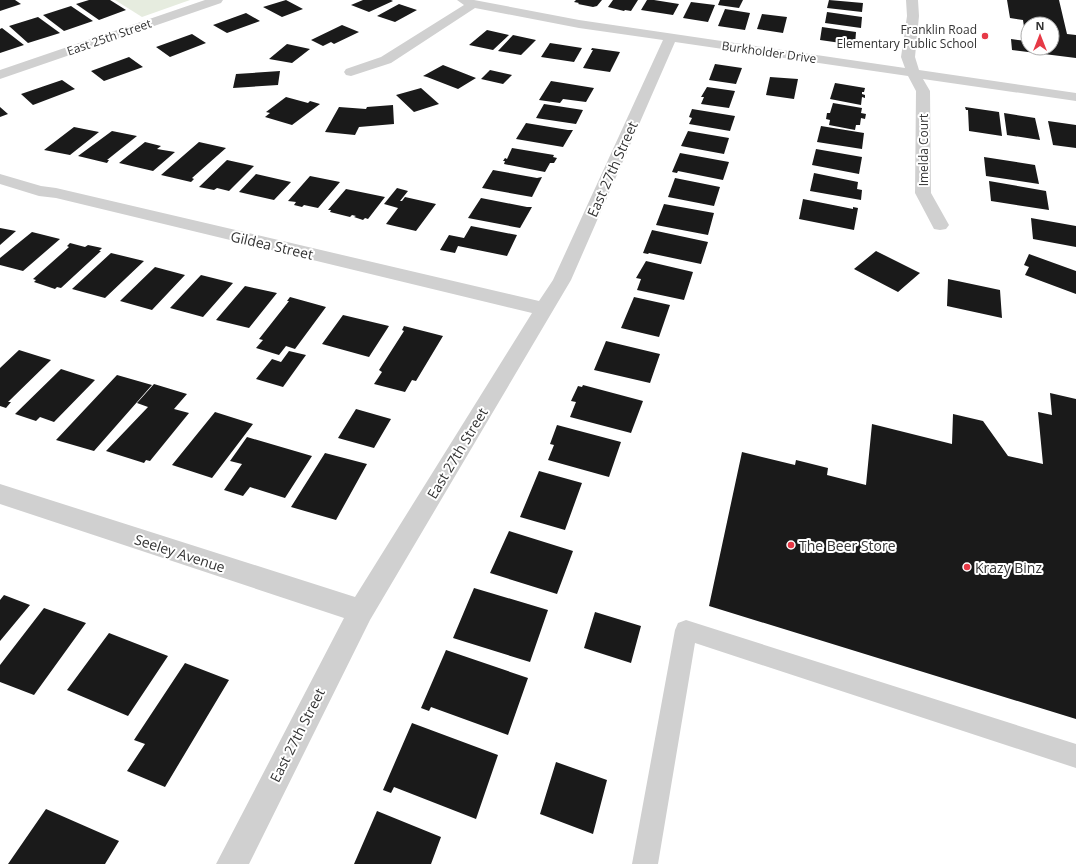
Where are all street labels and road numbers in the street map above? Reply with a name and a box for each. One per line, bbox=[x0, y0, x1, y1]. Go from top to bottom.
street label: East 25th Street bbox=[64, 15, 154, 59]
street label: Burkholder Drive bbox=[721, 37, 818, 67]
street label: Imelda Court bbox=[915, 114, 932, 186]
street label: East 27th Street bbox=[582, 118, 642, 220]
street label: Gildea Street bbox=[229, 226, 315, 264]
street label: East 27th Street bbox=[422, 404, 492, 502]
street label: Seeley Avenue bbox=[132, 529, 228, 577]
street label: East 27th Street bbox=[265, 685, 329, 785]

